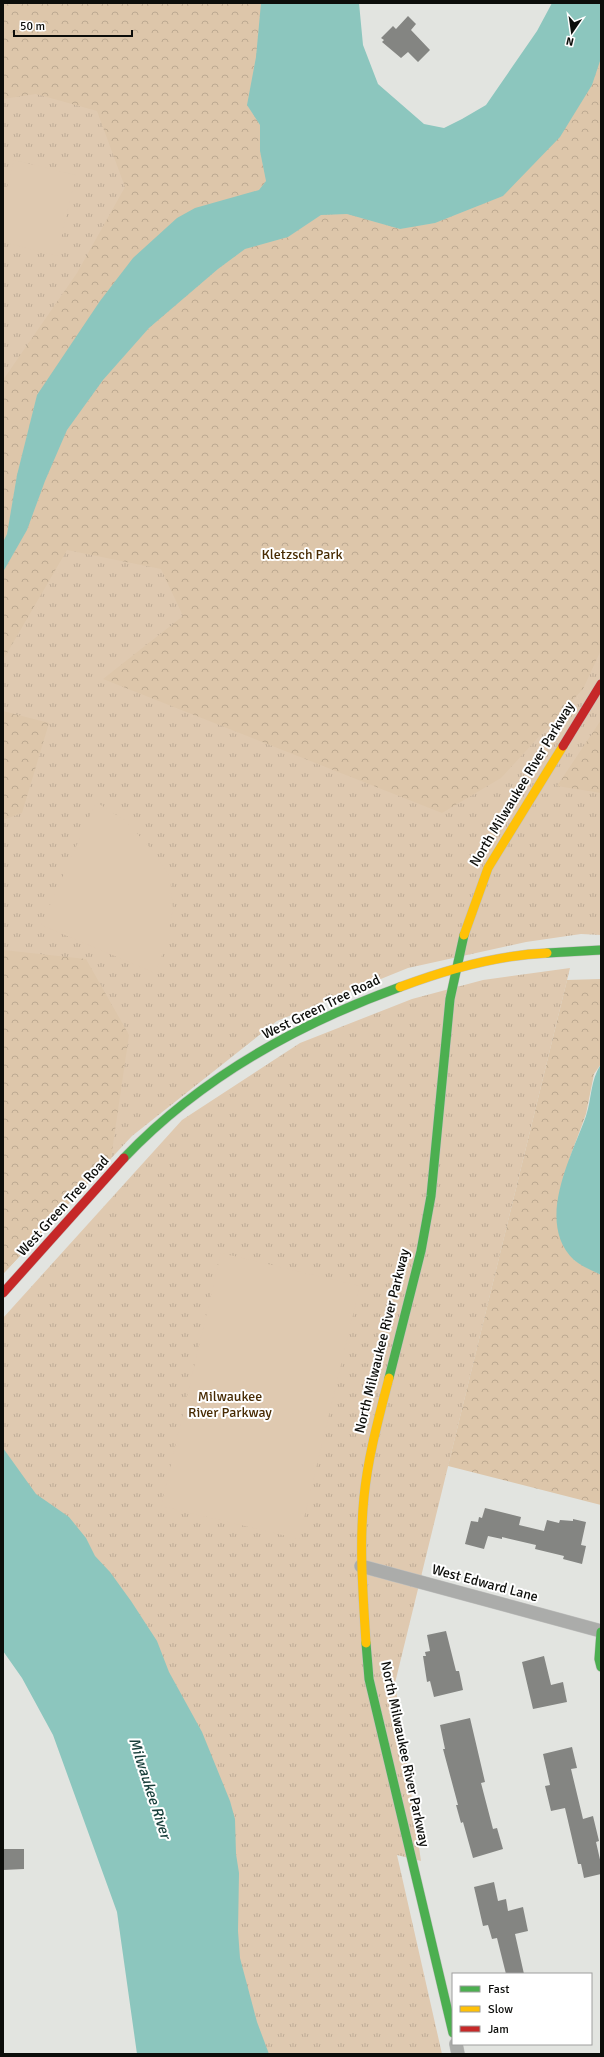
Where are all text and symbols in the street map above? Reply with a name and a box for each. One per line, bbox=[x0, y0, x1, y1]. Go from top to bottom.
scale bar bbox=[14, 12, 132, 38]
north arrow bbox=[552, 12, 592, 52]
text: 50 m bbox=[20, 19, 45, 34]
text: N bbox=[565, 34, 575, 48]
park label: Kletzsch Park bbox=[261, 546, 343, 563]
street label: North Milwaukee River Parkway bbox=[466, 698, 578, 870]
street label: West Green Tree Road bbox=[259, 971, 383, 1043]
street label: West Green Tree Road bbox=[13, 1152, 113, 1260]
street label: North Milwaukee River Parkway bbox=[351, 1247, 413, 1435]
park label: Milwaukee River Parkway bbox=[188, 1388, 272, 1421]
street label: West Edward Lane bbox=[430, 1561, 540, 1605]
street label: North Milwaukee River Parkway bbox=[377, 1660, 433, 1849]
water label: Milwaukee River bbox=[125, 1735, 176, 1843]
legend bbox=[452, 1973, 592, 2045]
text: Fast bbox=[488, 1982, 509, 1997]
text: Slow bbox=[488, 2002, 513, 2017]
text: Jam bbox=[488, 2022, 509, 2037]

